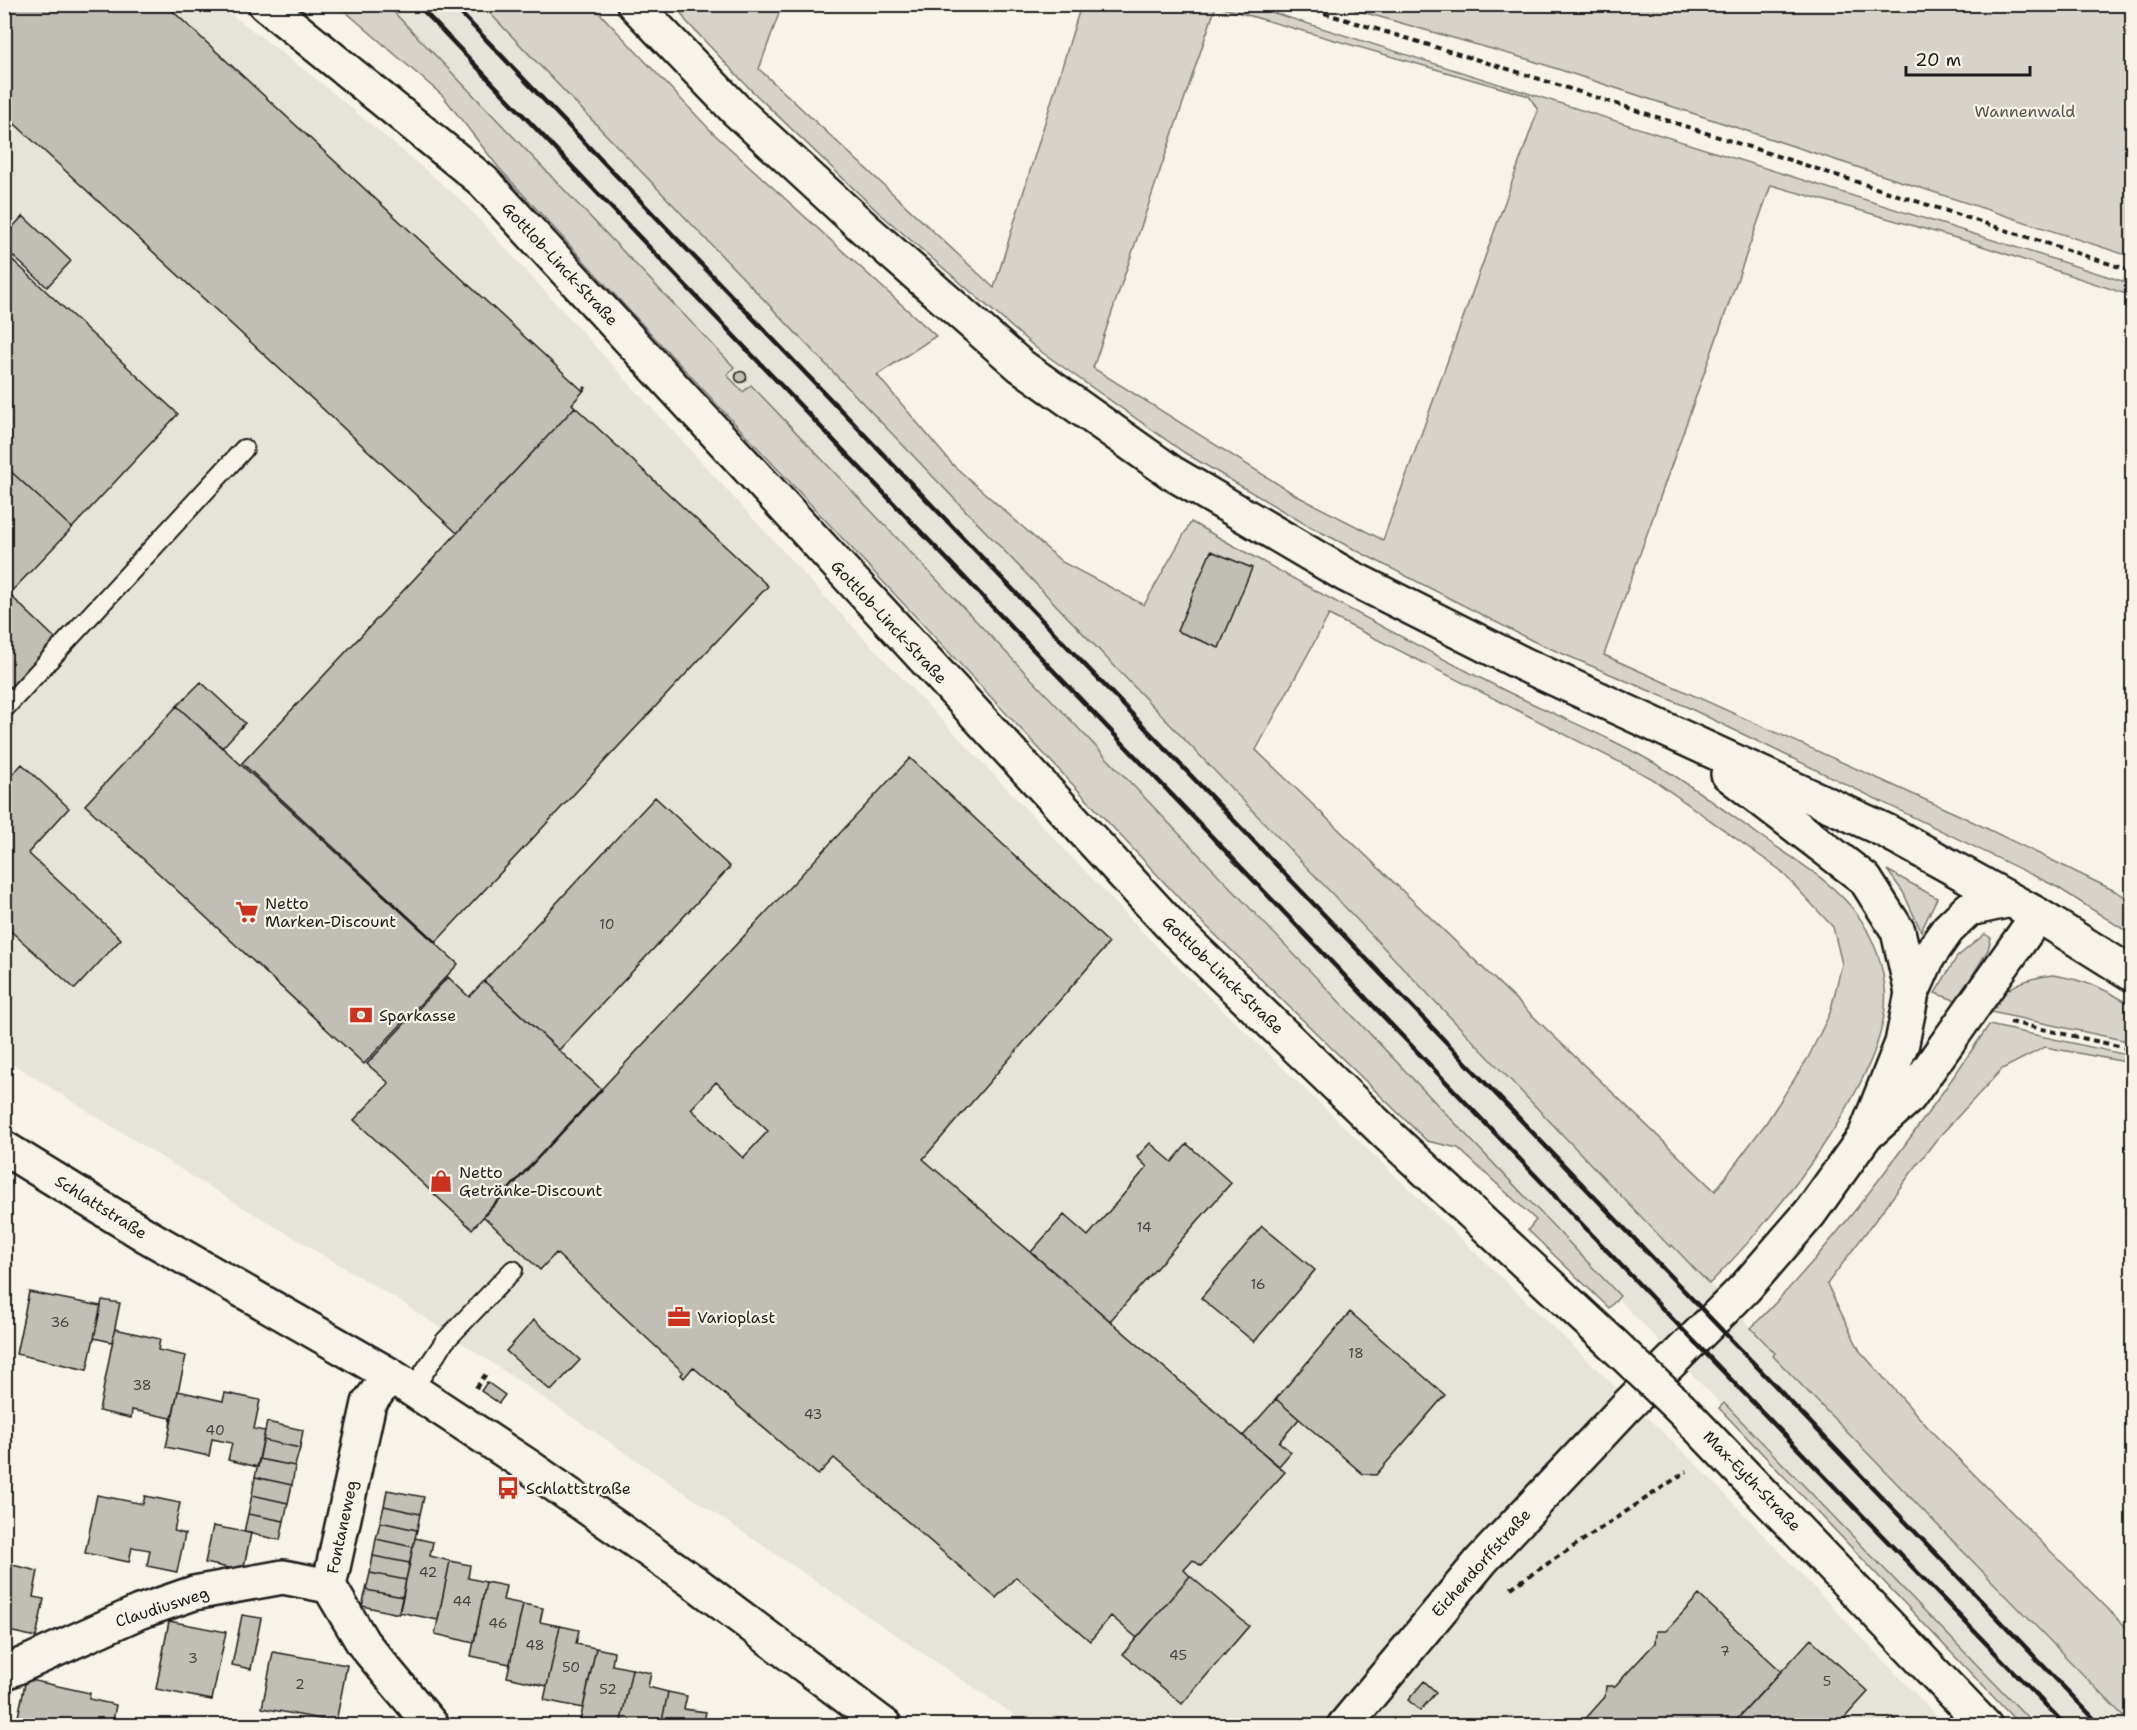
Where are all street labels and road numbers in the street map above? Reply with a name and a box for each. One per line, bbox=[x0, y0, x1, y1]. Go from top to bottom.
street label: Gottlob-Linck-Straße bbox=[497, 198, 623, 330]
street label: Gottlob-Linck-Straße bbox=[826, 556, 952, 688]
street label: Gottlob-Linck-Straße bbox=[1158, 911, 1288, 1039]
street label: Schlattstraße bbox=[51, 1170, 151, 1244]
street label: Max-Eyth-Straße bbox=[1699, 1426, 1805, 1536]
street label: Fontaneweg bbox=[322, 1478, 362, 1576]
street label: Eichendorffstraße bbox=[1427, 1504, 1535, 1622]
street label: Claudiusweg bbox=[113, 1582, 211, 1632]

